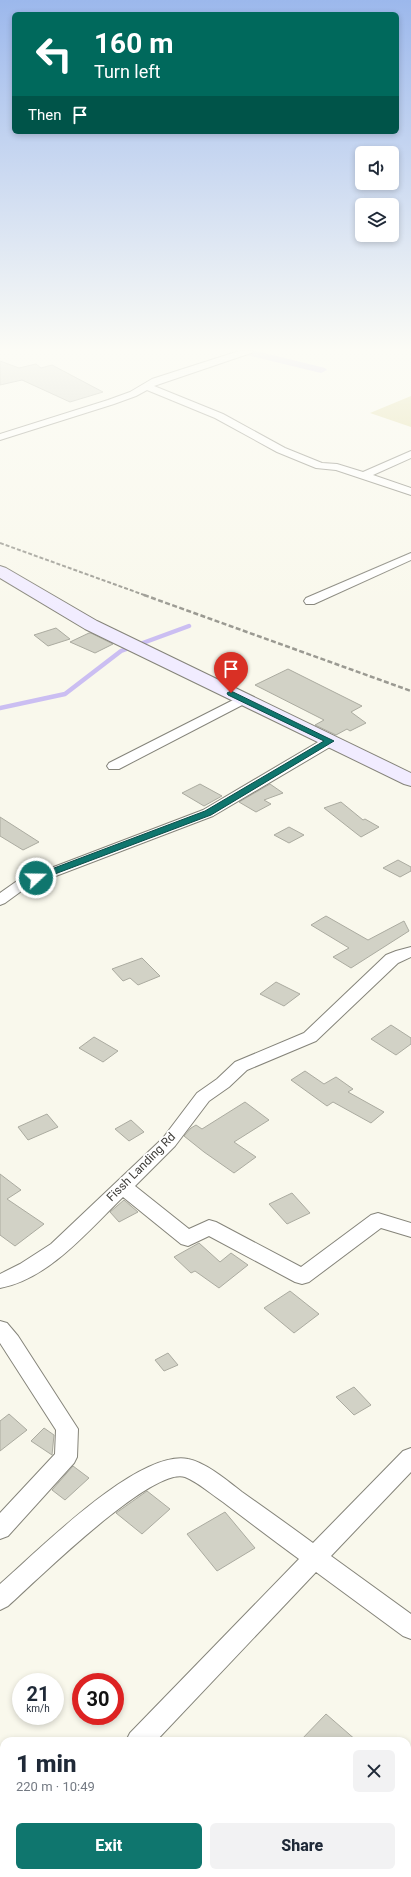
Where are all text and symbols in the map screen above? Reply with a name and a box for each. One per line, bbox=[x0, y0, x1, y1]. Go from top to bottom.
text: 160 m bbox=[94, 27, 173, 60]
icon: left bbox=[28, 28, 80, 80]
text: Turn left bbox=[94, 61, 160, 82]
icon: arrive bbox=[69, 104, 91, 126]
text: Then bbox=[28, 106, 61, 124]
map controls bbox=[355, 146, 399, 242]
button: sound bbox=[355, 146, 399, 190]
button: layers bbox=[355, 198, 399, 242]
pin bbox=[214, 652, 248, 693]
icon: arrive bbox=[220, 658, 242, 680]
position arrow bbox=[15, 857, 57, 899]
street label: Fissh Landing Rd bbox=[104, 1130, 178, 1204]
speed limit sign: 30 bbox=[72, 1673, 124, 1725]
text: 21 bbox=[27, 1682, 49, 1706]
text: km/h bbox=[26, 1703, 50, 1714]
text: 1 min bbox=[16, 1750, 77, 1778]
button: close bbox=[353, 1750, 395, 1792]
text: 220 m · 10:49 bbox=[16, 1779, 95, 1794]
button: Exit bbox=[16, 1823, 202, 1869]
button: Share bbox=[210, 1823, 395, 1869]

